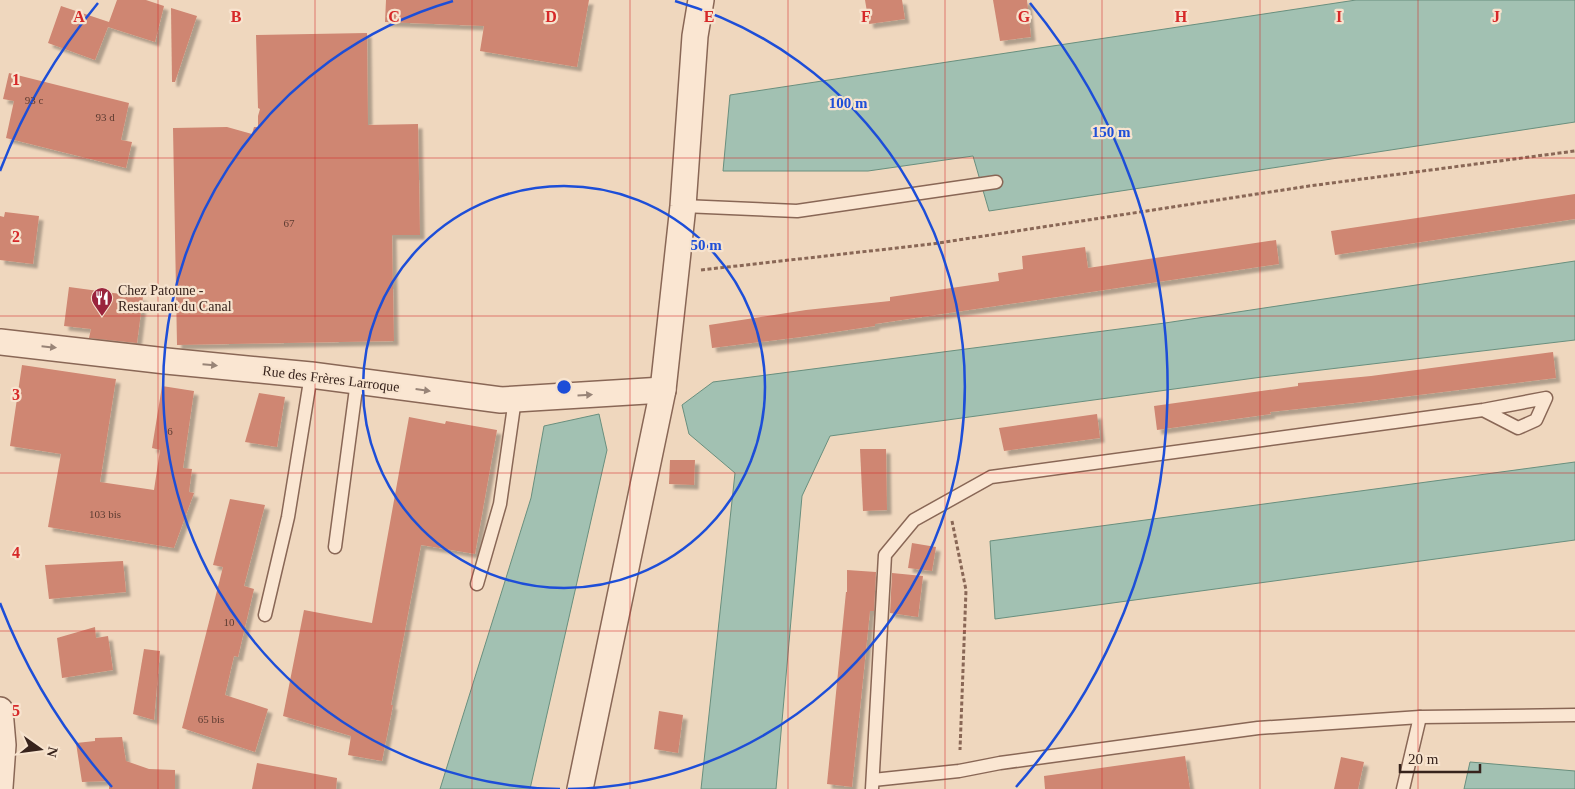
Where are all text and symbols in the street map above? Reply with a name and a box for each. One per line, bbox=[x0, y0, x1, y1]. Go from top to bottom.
text: A bbox=[73, 8, 85, 25]
text: B bbox=[231, 8, 242, 25]
text: C bbox=[388, 8, 400, 25]
text: D bbox=[545, 8, 557, 25]
text: E bbox=[704, 8, 714, 25]
text: F bbox=[861, 8, 871, 25]
text: G bbox=[1018, 8, 1031, 25]
text: H bbox=[1175, 8, 1188, 25]
text: I bbox=[1336, 8, 1342, 25]
text: J bbox=[1492, 8, 1500, 25]
text: 1 bbox=[12, 71, 20, 88]
house number: 93 c bbox=[25, 94, 43, 106]
text: 100 m bbox=[829, 95, 868, 111]
house number: 93 d bbox=[95, 111, 115, 123]
text: 150 m bbox=[1092, 124, 1131, 140]
house number: 67 bbox=[284, 217, 295, 229]
text: 2 bbox=[12, 228, 20, 245]
text: 50 m bbox=[690, 237, 722, 253]
place label: Chez Patoune - Restaurant du Canal bbox=[118, 283, 232, 314]
restaurant icon: Chez Patoune - Restaurant du Canal bbox=[90, 286, 114, 317]
one-way arrow bbox=[41, 343, 57, 351]
one-way arrow bbox=[202, 361, 218, 369]
street label: Rue des Frères Larroque bbox=[262, 363, 400, 395]
centre of rings bbox=[555, 378, 573, 396]
text: 3 bbox=[12, 386, 20, 403]
one-way arrow bbox=[416, 386, 432, 394]
one-way arrow bbox=[577, 390, 593, 398]
house number: 6 bbox=[167, 425, 173, 437]
house number: 103 bis bbox=[89, 508, 121, 520]
text: 4 bbox=[12, 544, 20, 561]
house number: 10 bbox=[224, 616, 235, 628]
text: 5 bbox=[12, 702, 20, 719]
house number: 65 bis bbox=[198, 713, 224, 725]
north arrow bbox=[15, 724, 65, 774]
scale bar bbox=[1400, 742, 1480, 774]
text: N bbox=[44, 745, 61, 759]
text: 20 m bbox=[1408, 751, 1439, 767]

